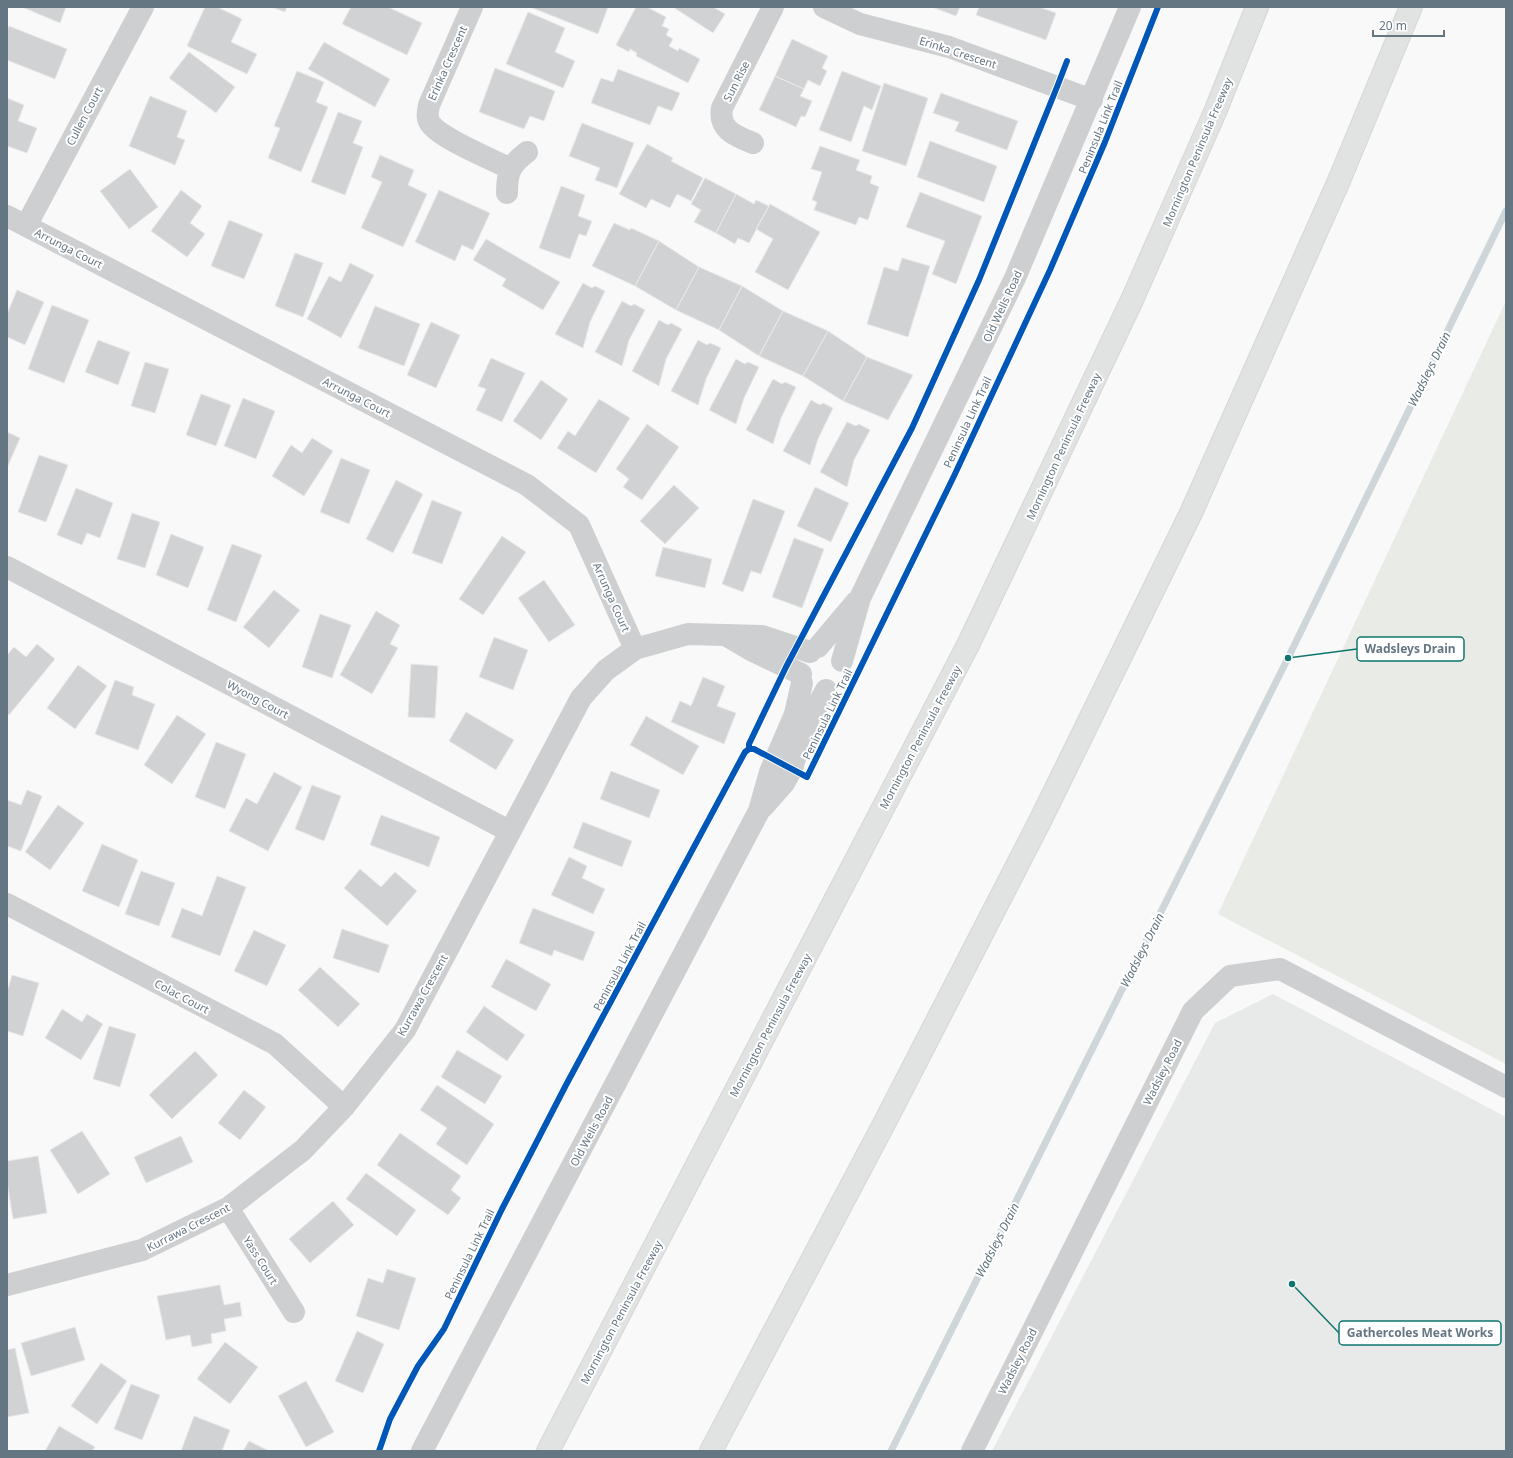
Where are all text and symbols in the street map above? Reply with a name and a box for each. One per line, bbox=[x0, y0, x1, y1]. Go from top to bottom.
scale bar bbox=[1373, 12, 1444, 38]
text: 20 m bbox=[1379, 17, 1407, 34]
street label: Erinka Crescent bbox=[424, 23, 470, 103]
street label: Erinka Crescent bbox=[918, 32, 998, 72]
street label: Sun Rise bbox=[719, 58, 753, 104]
street label: Mornington Peninsula Freeway bbox=[1159, 75, 1235, 229]
street label: Peninsula Link Trail bbox=[1074, 78, 1126, 176]
street label: Cullen Court bbox=[62, 84, 106, 148]
street label: Arrunga Court bbox=[32, 224, 106, 272]
street label: Old Wells Road bbox=[979, 268, 1025, 344]
water label: Wadsleys Drain bbox=[1404, 329, 1454, 409]
street label: Mornington Peninsula Freeway bbox=[1022, 370, 1104, 522]
street label: Arrunga Court bbox=[320, 373, 394, 421]
street label: Peninsula Link Trail bbox=[939, 374, 995, 470]
street label: Arrunga Court bbox=[590, 560, 634, 634]
callout: Wadsleys Drain bbox=[1357, 637, 1464, 661]
text: Wadsleys Drain bbox=[1364, 640, 1456, 657]
street label: Mornington Peninsula Freeway bbox=[876, 662, 964, 811]
street label: Peninsula Link Trail bbox=[799, 666, 855, 762]
street label: Wyong Court bbox=[225, 676, 291, 722]
water label: Wadsleys Drain bbox=[1116, 910, 1168, 990]
street label: Peninsula Link Trail bbox=[589, 919, 649, 1013]
street label: Mornington Peninsula Freeway bbox=[726, 950, 814, 1099]
street label: Kurrawa Crescent bbox=[393, 951, 451, 1039]
street label: Colac Court bbox=[152, 975, 212, 1017]
street label: Wadsley Road bbox=[1139, 1037, 1185, 1107]
street label: Old Wells Road bbox=[566, 1093, 616, 1169]
street label: Kurrawa Crescent bbox=[144, 1200, 232, 1254]
water label: Wadsleys Drain bbox=[971, 1200, 1023, 1280]
street label: Peninsula Link Trail bbox=[441, 1206, 497, 1302]
street label: Yass Court bbox=[240, 1233, 282, 1287]
street label: Mornington Peninsula Freeway bbox=[577, 1237, 665, 1386]
callout: Gathercoles Meat Works bbox=[1339, 1321, 1501, 1345]
text: Gathercoles Meat Works bbox=[1347, 1324, 1493, 1341]
street label: Wadsley Road bbox=[994, 1326, 1040, 1396]

